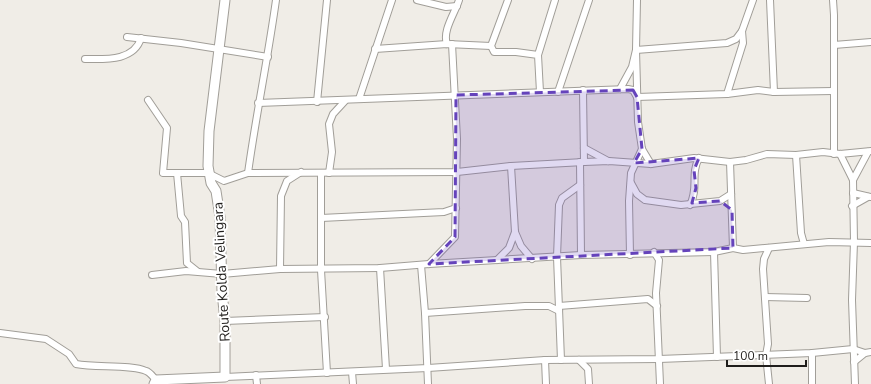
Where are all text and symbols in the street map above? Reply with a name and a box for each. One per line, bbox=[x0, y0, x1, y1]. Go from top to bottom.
street label: Route Kolda Velingara bbox=[208, 202, 235, 342]
scale bar bbox=[727, 342, 806, 368]
text: 100 m bbox=[733, 348, 768, 364]

